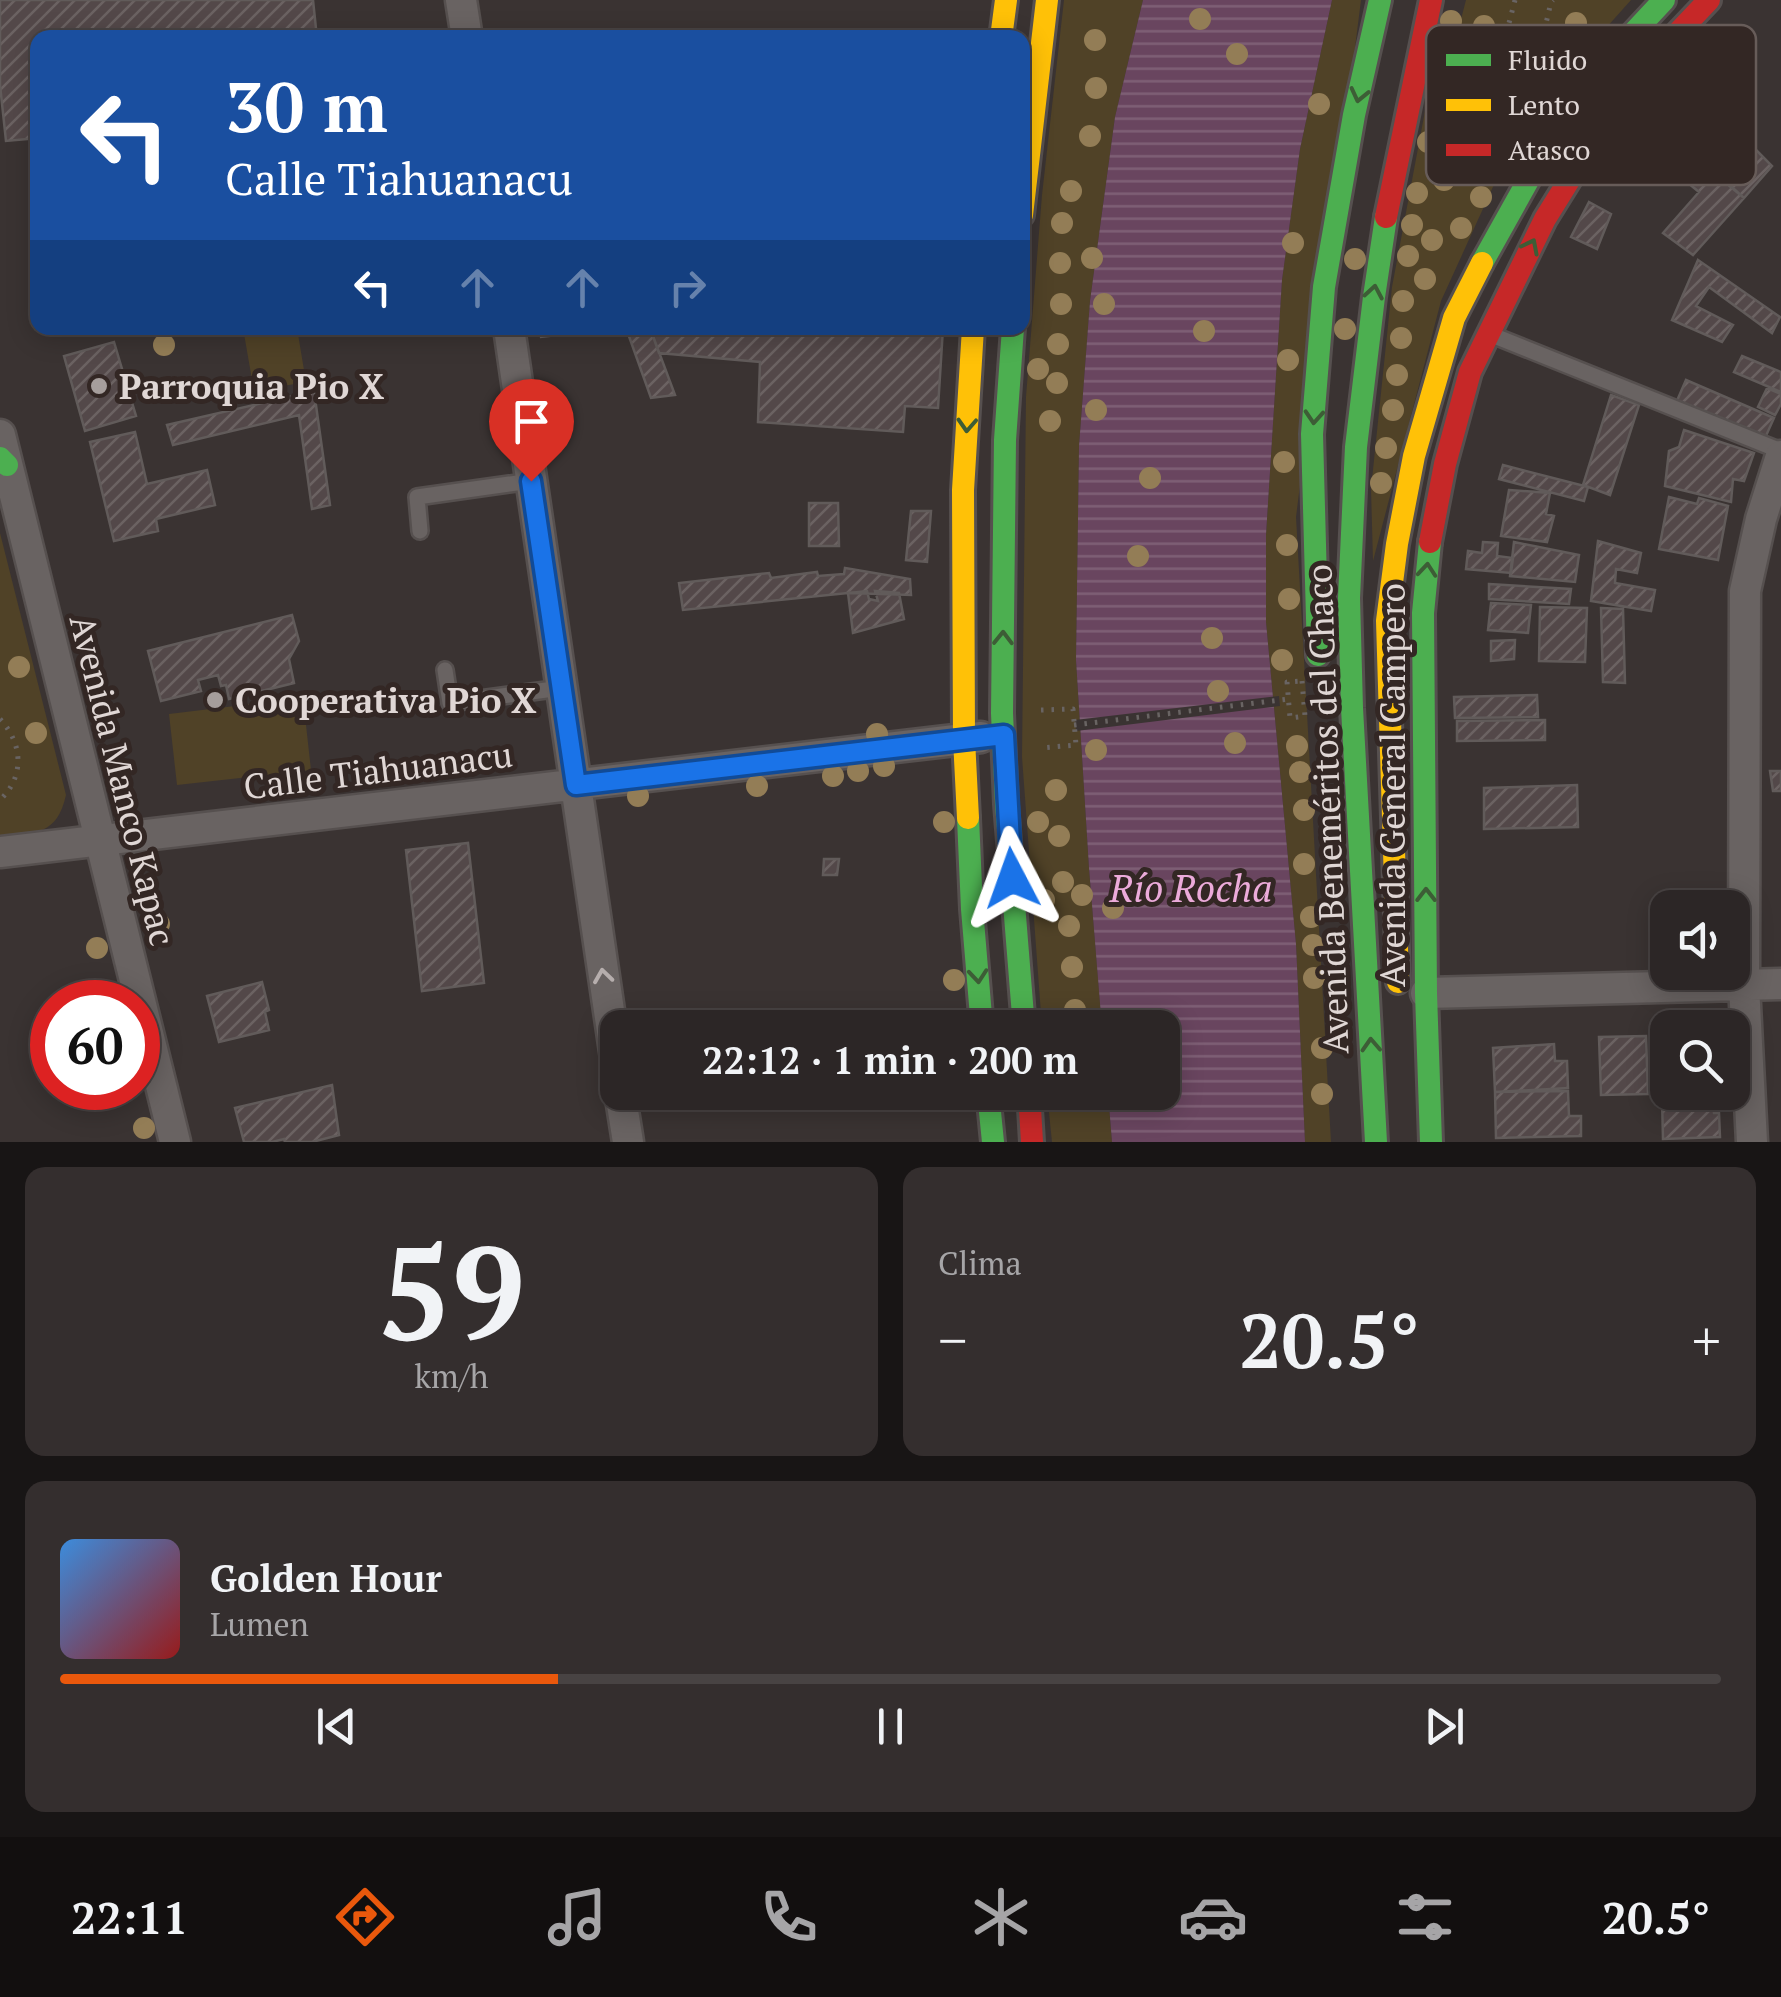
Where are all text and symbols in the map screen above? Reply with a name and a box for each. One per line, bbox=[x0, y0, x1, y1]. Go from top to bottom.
legend bbox=[1426, 25, 1756, 185]
text: Fluido bbox=[1508, 41, 1587, 78]
text: 30 m bbox=[225, 59, 388, 152]
icon: left bbox=[60, 70, 190, 200]
one-way arrow bbox=[1350, 86, 1371, 103]
text: Lento bbox=[1508, 86, 1580, 123]
text: Atasco bbox=[1508, 131, 1590, 168]
text: Calle Tiahuanacu bbox=[225, 148, 573, 208]
one-way arrow bbox=[1519, 238, 1539, 256]
icon: left bbox=[345, 260, 400, 315]
icon: ahead bbox=[450, 260, 505, 315]
icon: ahead bbox=[555, 260, 610, 315]
icon: right bbox=[660, 260, 715, 315]
one-way arrow bbox=[1363, 284, 1384, 300]
place label: Parroquia Pio X bbox=[119, 363, 385, 409]
marker: Parroquia Pio X bbox=[88, 375, 110, 397]
pin bbox=[489, 379, 574, 482]
icon: arrive bbox=[504, 394, 559, 449]
one-way arrow bbox=[1304, 409, 1325, 425]
one-way arrow bbox=[957, 417, 978, 433]
one-way arrow bbox=[1416, 562, 1437, 578]
street label: Avenida Beneméritos del Chaco bbox=[1295, 563, 1359, 1055]
street label: Avenida General Campero bbox=[1369, 583, 1415, 987]
street label: Avenida Manco Kapac bbox=[60, 610, 186, 950]
one-way arrow bbox=[992, 629, 1014, 644]
place label: Cooperativa Pio X bbox=[235, 677, 537, 723]
marker: Cooperativa Pio X bbox=[204, 689, 226, 711]
street label: Calle Tiahuanacu bbox=[241, 731, 515, 809]
position arrow bbox=[960, 826, 1064, 930]
water label: Río Rocha bbox=[1109, 863, 1272, 913]
one-way arrow bbox=[1415, 887, 1437, 902]
map controls bbox=[1650, 890, 1750, 1110]
button: sound bbox=[1650, 890, 1750, 990]
one-way arrow bbox=[594, 967, 615, 984]
one-way arrow bbox=[966, 968, 988, 984]
speed limit sign: 60 bbox=[30, 980, 160, 1110]
button: search bbox=[1650, 1010, 1750, 1110]
text: 22:12 · 1 min · 200 m bbox=[702, 1035, 1078, 1085]
one-way arrow bbox=[1361, 1036, 1382, 1052]
text: 59 bbox=[378, 1204, 525, 1376]
text: Clima bbox=[938, 1242, 1022, 1284]
text: 20.5° bbox=[1239, 1290, 1420, 1389]
text: − bbox=[938, 1303, 967, 1376]
text: + bbox=[1692, 1303, 1721, 1376]
text: km/h bbox=[415, 1355, 488, 1397]
text: Golden Hour bbox=[210, 1553, 442, 1603]
text: Lumen bbox=[210, 1603, 309, 1645]
icon: previous bbox=[309, 1699, 364, 1754]
icon: pause bbox=[863, 1699, 918, 1754]
icon: next bbox=[1417, 1699, 1472, 1754]
icon: directions bbox=[330, 1882, 400, 1952]
icon: music bbox=[542, 1882, 612, 1952]
icon: phone bbox=[754, 1882, 824, 1952]
icon: climate bbox=[966, 1882, 1036, 1952]
icon: car bbox=[1178, 1882, 1248, 1952]
icon: filters bbox=[1390, 1882, 1460, 1952]
text: 22:11 bbox=[71, 1887, 188, 1947]
text: 20.5° bbox=[1602, 1887, 1710, 1947]

